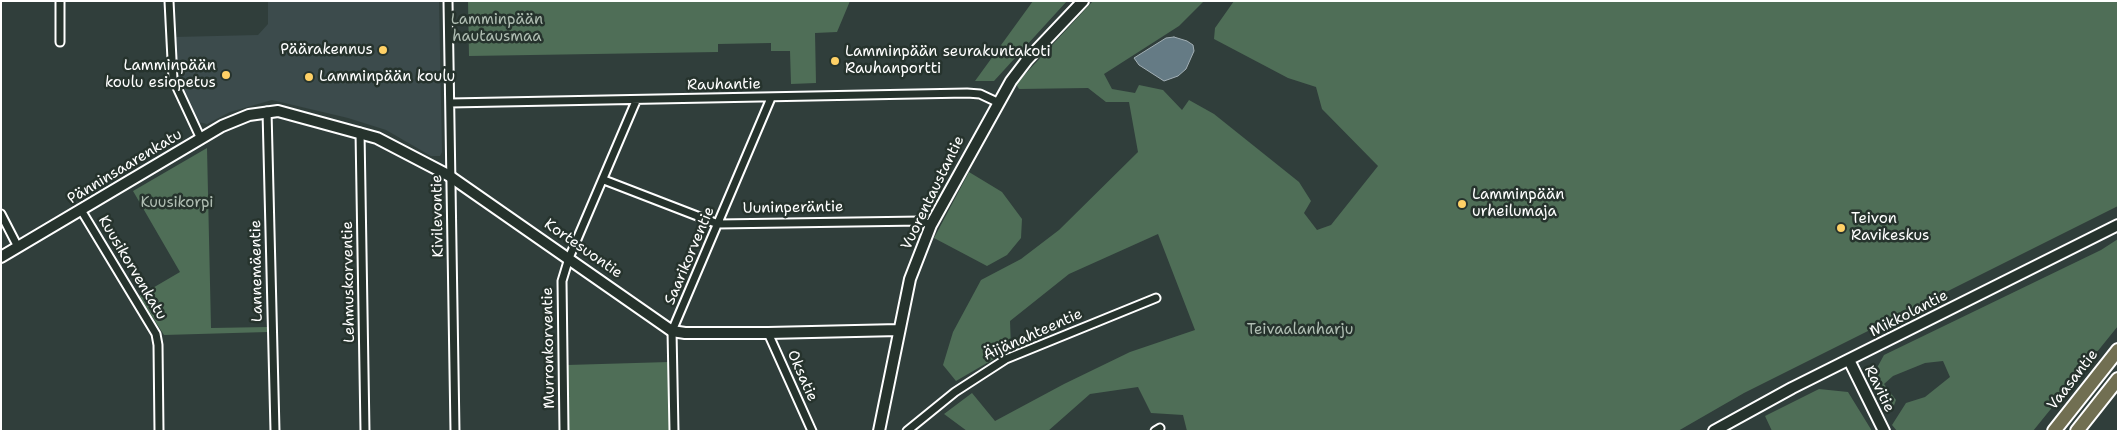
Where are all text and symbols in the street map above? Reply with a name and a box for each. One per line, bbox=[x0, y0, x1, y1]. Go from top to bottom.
park label: Lamminpään hautausmaa bbox=[451, 11, 543, 46]
place label: Päärakennus bbox=[280, 41, 373, 59]
place label: Lamminpään seurakuntakoti Rauhanportti bbox=[845, 43, 1051, 78]
marker: Päärakennus bbox=[377, 44, 389, 56]
marker: Lamminpään seurakuntakoti Rauhanportti bbox=[829, 55, 841, 67]
place label: Lamminpään koulu esiopetus bbox=[105, 57, 216, 92]
place label: Lamminpään koulu bbox=[319, 68, 455, 86]
marker: Lamminpään koulu esiopetus bbox=[220, 69, 232, 81]
marker: Lamminpään koulu bbox=[303, 71, 315, 83]
street label: Rauhantie bbox=[687, 75, 761, 95]
street label: Pänninsaarenkatu bbox=[64, 126, 186, 208]
street label: Vuorentaustantie bbox=[898, 133, 968, 253]
street label: Kivilevontie bbox=[428, 174, 448, 258]
place label: Lamminpään urheilumaja bbox=[1472, 186, 1565, 221]
park label: Kuusikorpi bbox=[140, 194, 214, 212]
street label: Uuninperäntie bbox=[743, 198, 843, 218]
marker: Lamminpään urheilumaja bbox=[1456, 198, 1468, 210]
street label: Saarikorventie bbox=[661, 204, 719, 308]
place label: Teivon Ravikeskus bbox=[1851, 210, 1929, 245]
street label: Kuusikorvenkatu bbox=[94, 213, 170, 323]
street label: Kortesuontie bbox=[540, 215, 626, 283]
street label: Lannemäentie bbox=[247, 220, 267, 322]
street label: Lehmuskorventie bbox=[339, 221, 359, 343]
marker: Teivon Ravikeskus bbox=[1835, 222, 1847, 234]
street label: Murronkorventie bbox=[539, 287, 559, 409]
street label: Mikkolantie bbox=[1867, 287, 1951, 341]
street label: Äijänahteentie bbox=[981, 305, 1085, 365]
park label: Teivaalanharju bbox=[1247, 321, 1353, 339]
street label: Vaasantie bbox=[2044, 346, 2102, 414]
street label: Oksatie bbox=[783, 348, 821, 404]
street label: Ravitie bbox=[1860, 363, 1898, 415]

